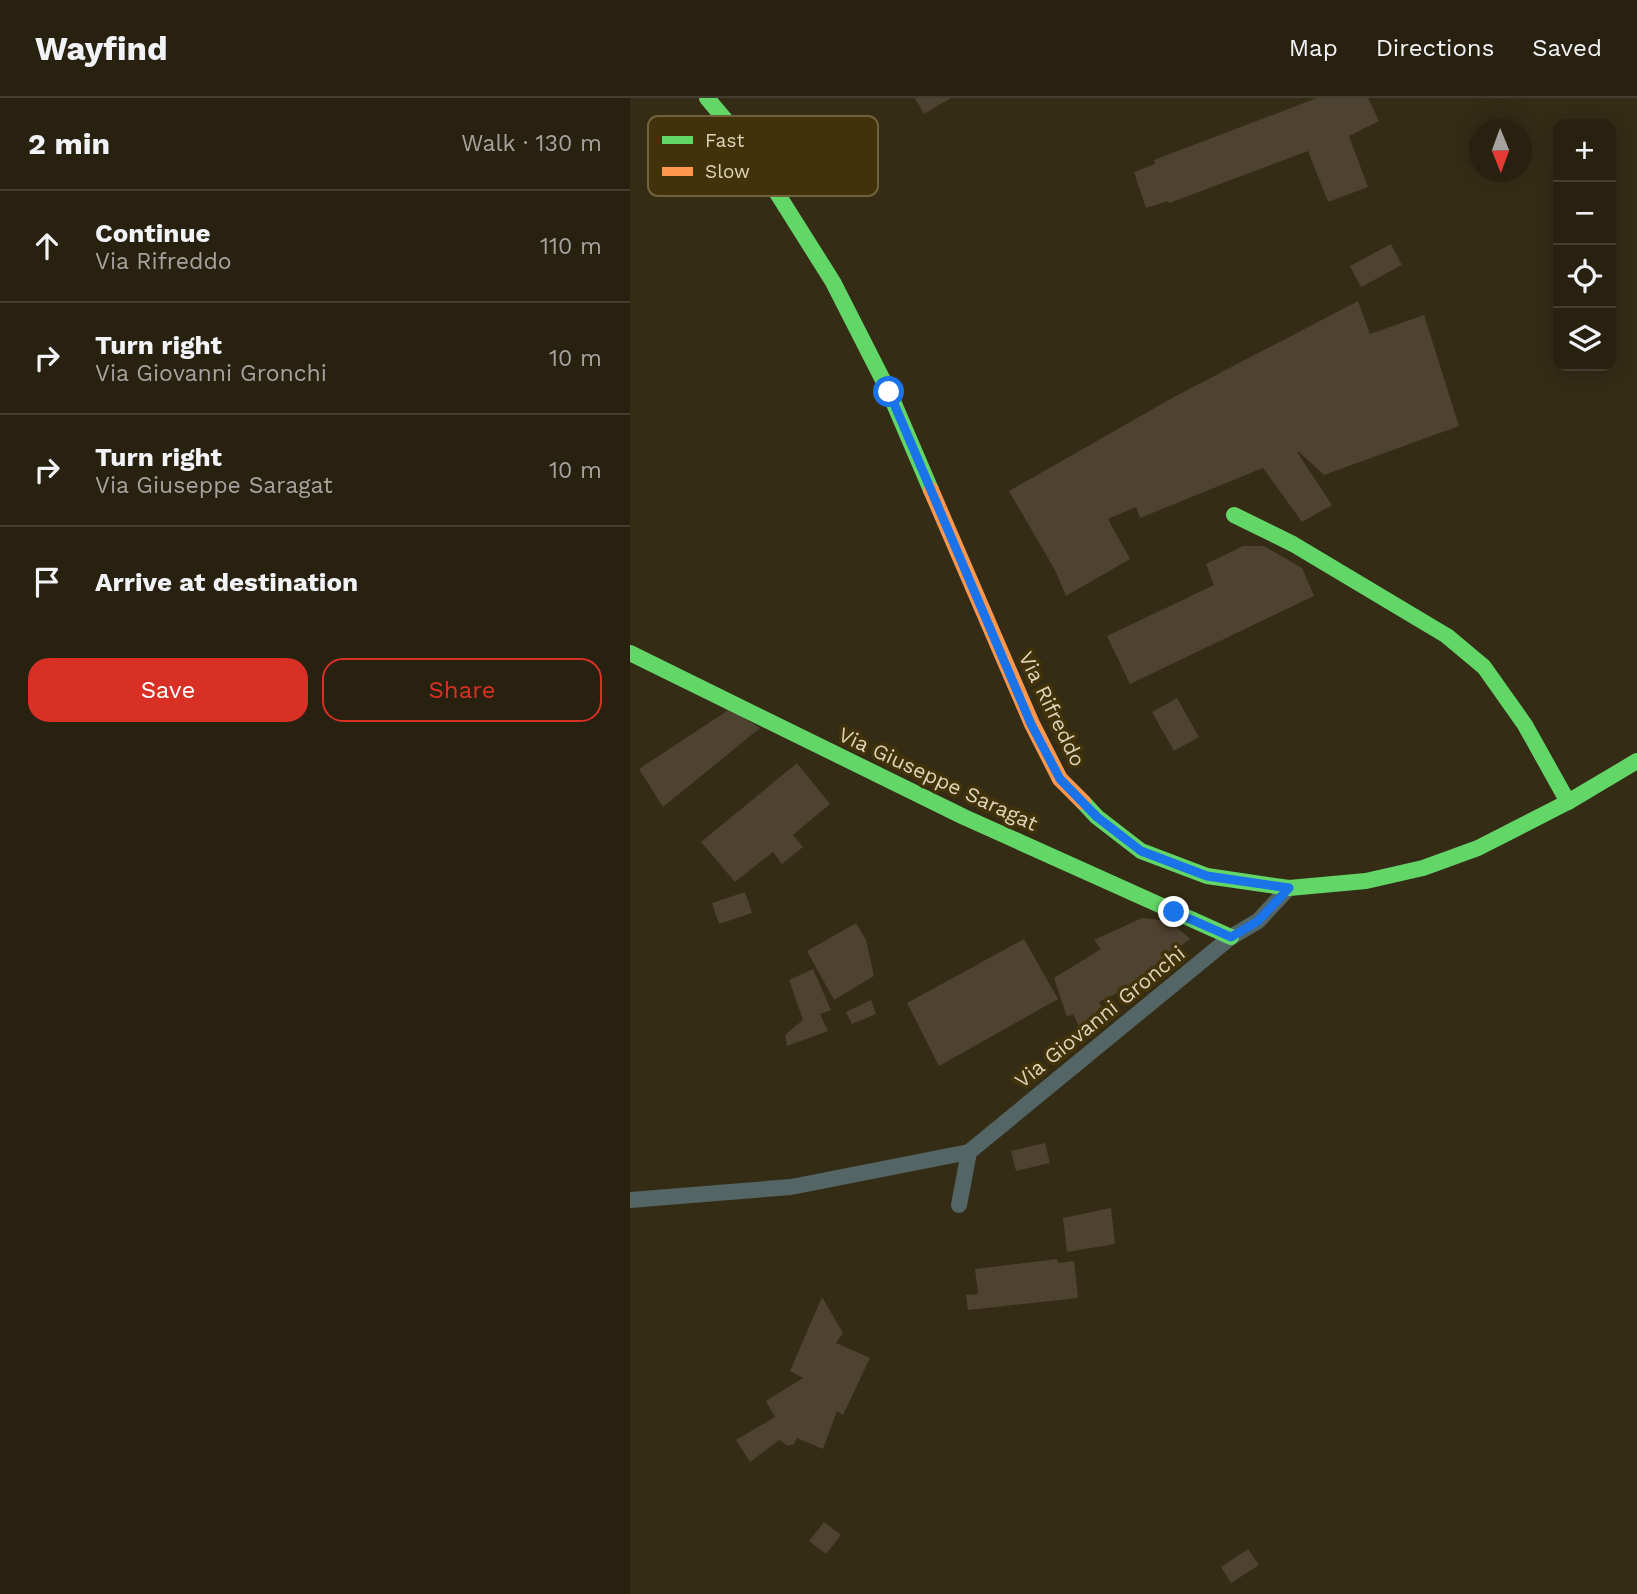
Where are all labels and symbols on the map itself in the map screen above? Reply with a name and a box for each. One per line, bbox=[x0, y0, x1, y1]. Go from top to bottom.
legend bbox=[648, 116, 878, 196]
north arrow bbox=[1469, 119, 1532, 182]
text: Fast bbox=[705, 129, 744, 152]
text: Slow bbox=[705, 160, 750, 183]
route start bbox=[873, 376, 904, 407]
street label: Via Rifreddo bbox=[1014, 647, 1091, 770]
street label: Via Giuseppe Saragat bbox=[835, 721, 1042, 836]
route end bbox=[1158, 896, 1189, 927]
street label: Via Giovanni Gronchi bbox=[1010, 940, 1190, 1093]

